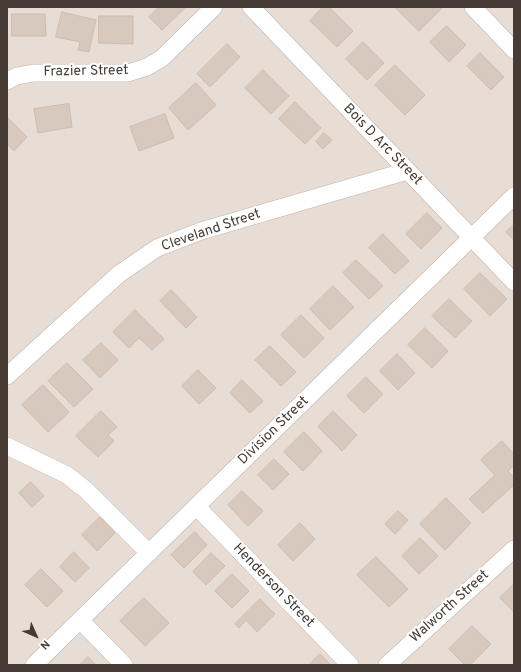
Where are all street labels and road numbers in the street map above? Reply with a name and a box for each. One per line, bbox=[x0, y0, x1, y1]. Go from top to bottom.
street label: Frazier Street bbox=[43, 63, 129, 81]
street label: Bois D Arc Street bbox=[339, 101, 425, 189]
street label: Cleveland Street bbox=[159, 206, 263, 256]
street label: Division Street bbox=[235, 393, 313, 469]
street label: Henderson Street bbox=[229, 540, 317, 632]
street label: Walworth Street bbox=[407, 567, 493, 647]

